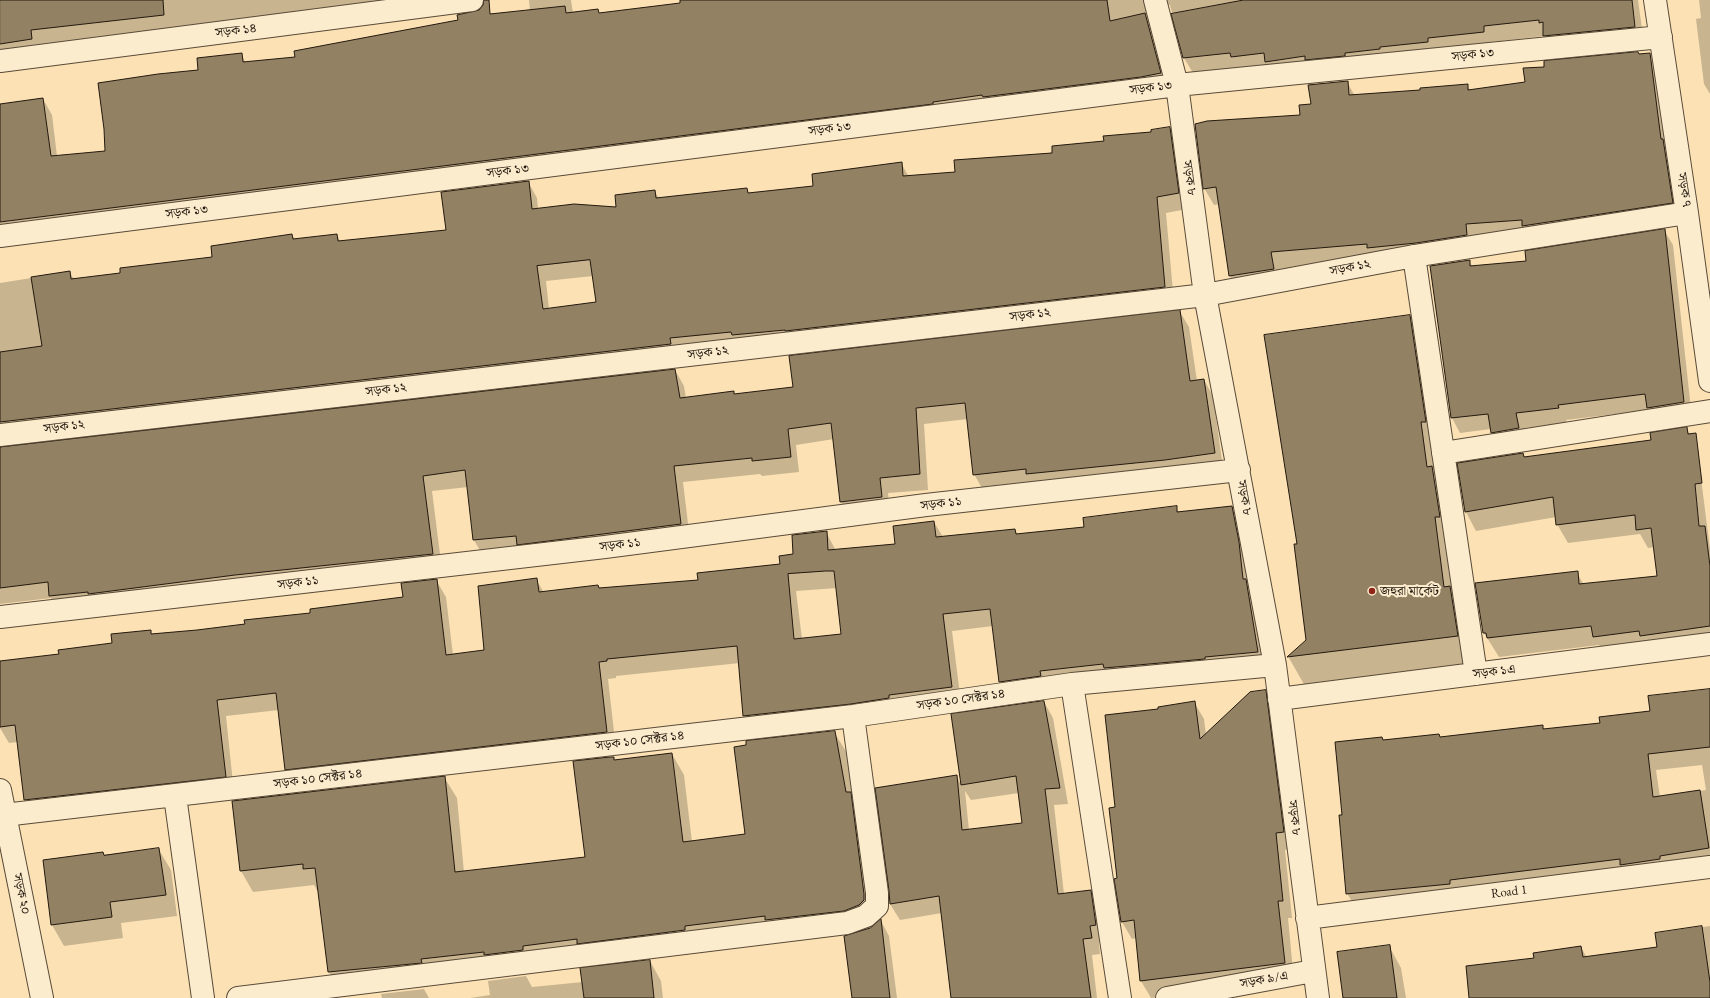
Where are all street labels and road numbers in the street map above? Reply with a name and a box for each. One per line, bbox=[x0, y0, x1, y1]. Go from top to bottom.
street label: সড়ক ১৪ bbox=[214, 21, 258, 41]
street label: সড়ক ১৩ bbox=[1451, 45, 1495, 65]
street label: সড়ক ১৩ bbox=[1129, 78, 1173, 98]
street label: সড়ক ১৩ bbox=[808, 119, 852, 139]
street label: সড়ক ৮ bbox=[1179, 159, 1199, 197]
street label: সড়ক ১৩ bbox=[486, 161, 530, 181]
street label: সড়ক ৭ bbox=[1674, 172, 1694, 208]
street label: সড়ক ১৩ bbox=[165, 202, 209, 222]
street label: সড়ক ১২ bbox=[1328, 256, 1372, 280]
street label: সড়ক ১২ bbox=[1009, 305, 1051, 325]
street label: সড়ক ১২ bbox=[687, 343, 729, 363]
street label: সড়ক ১২ bbox=[365, 380, 407, 400]
street label: সড়ক ১২ bbox=[43, 417, 85, 437]
street label: সড়ক ৮ bbox=[1233, 479, 1255, 517]
street label: সড়ক ১১ bbox=[920, 494, 962, 514]
street label: সড়ক ১১ bbox=[599, 535, 641, 555]
street label: সড়ক ১১ bbox=[277, 573, 319, 593]
street label: সড়ক ১এ bbox=[1472, 662, 1516, 682]
street label: সড়ক ১০ সেক্টর ১৪ bbox=[916, 686, 1006, 714]
street label: সড়ক ১০ সেক্টর ১৪ bbox=[595, 728, 685, 754]
street label: সড়ক ১০ সেক্টর ১৪ bbox=[273, 766, 363, 792]
street label: সড়ক ৮ bbox=[1284, 799, 1304, 837]
street label: সড়ক ২০ bbox=[9, 872, 33, 916]
street label: Road 1 bbox=[1490, 882, 1528, 902]
street label: সড়ক ৯/এ bbox=[1239, 968, 1289, 992]

